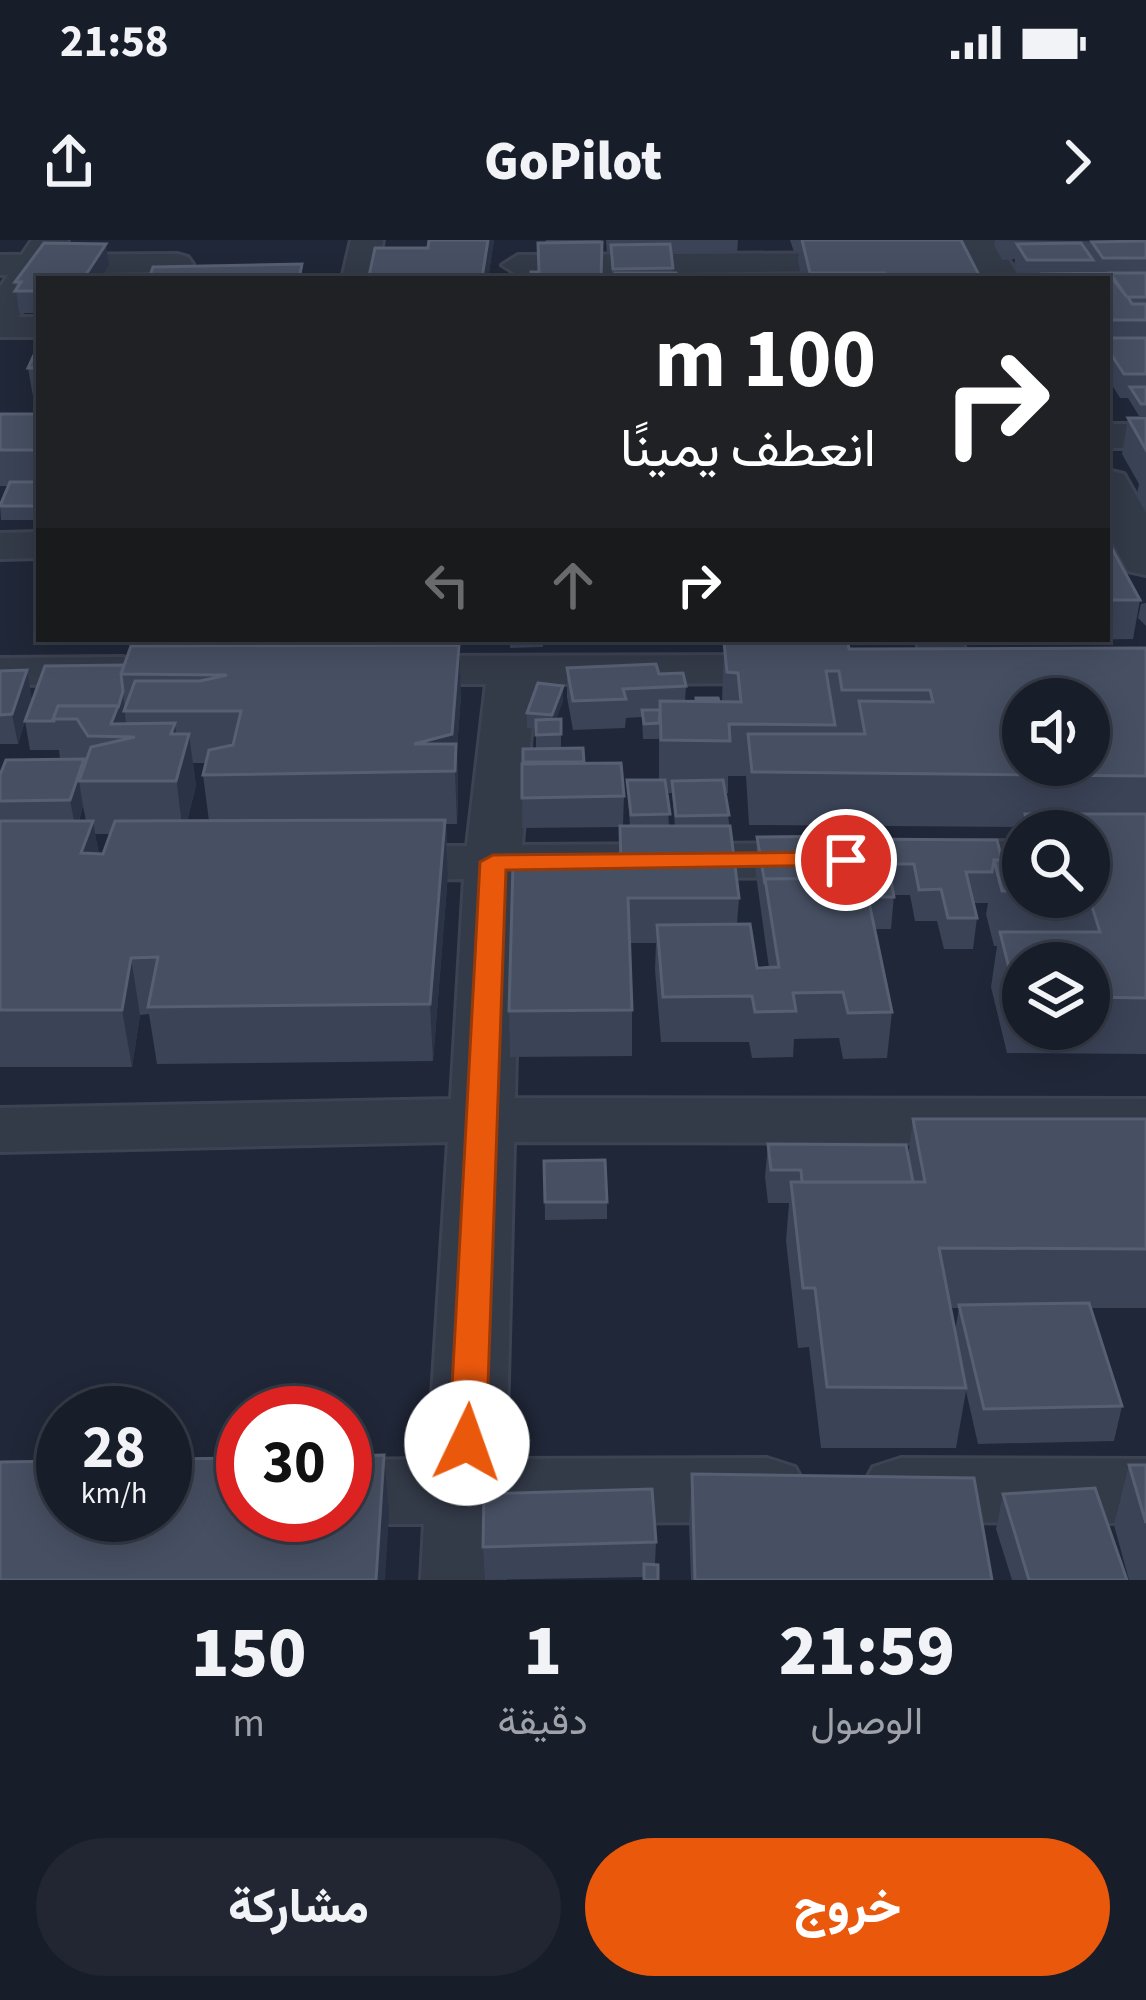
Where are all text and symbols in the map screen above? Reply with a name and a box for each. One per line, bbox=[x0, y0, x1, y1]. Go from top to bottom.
text: 21:58 bbox=[60, 10, 169, 74]
text: GoPilot bbox=[484, 124, 662, 201]
icon: share bbox=[36, 129, 102, 195]
icon: forward bbox=[1044, 129, 1110, 195]
text: 100 m bbox=[654, 300, 876, 420]
icon: right bbox=[918, 324, 1074, 480]
text: انعطف يمينًا bbox=[620, 411, 876, 488]
icon: left bbox=[414, 552, 480, 618]
icon: ahead bbox=[540, 552, 606, 618]
icon: right bbox=[666, 552, 732, 618]
map controls bbox=[1002, 678, 1110, 1050]
button: sound bbox=[1002, 678, 1110, 786]
pin bbox=[795, 809, 897, 911]
button: search bbox=[1002, 810, 1110, 918]
icon: arrive bbox=[813, 827, 879, 893]
button: layers bbox=[1002, 942, 1110, 1050]
position arrow bbox=[404, 1380, 530, 1506]
speed limit sign: 30 bbox=[216, 1386, 372, 1542]
text: 28 bbox=[82, 1406, 146, 1491]
text: km/h bbox=[81, 1472, 147, 1515]
text: 1 bbox=[523, 1600, 562, 1703]
text: 21:59 bbox=[779, 1600, 955, 1703]
text: 150 bbox=[191, 1602, 306, 1705]
text: دقيقة bbox=[497, 1694, 588, 1750]
text: الوصول bbox=[811, 1694, 923, 1750]
text: m bbox=[233, 1696, 265, 1752]
button: مشاركة bbox=[36, 1838, 561, 1976]
button: خروج bbox=[585, 1838, 1110, 1976]

